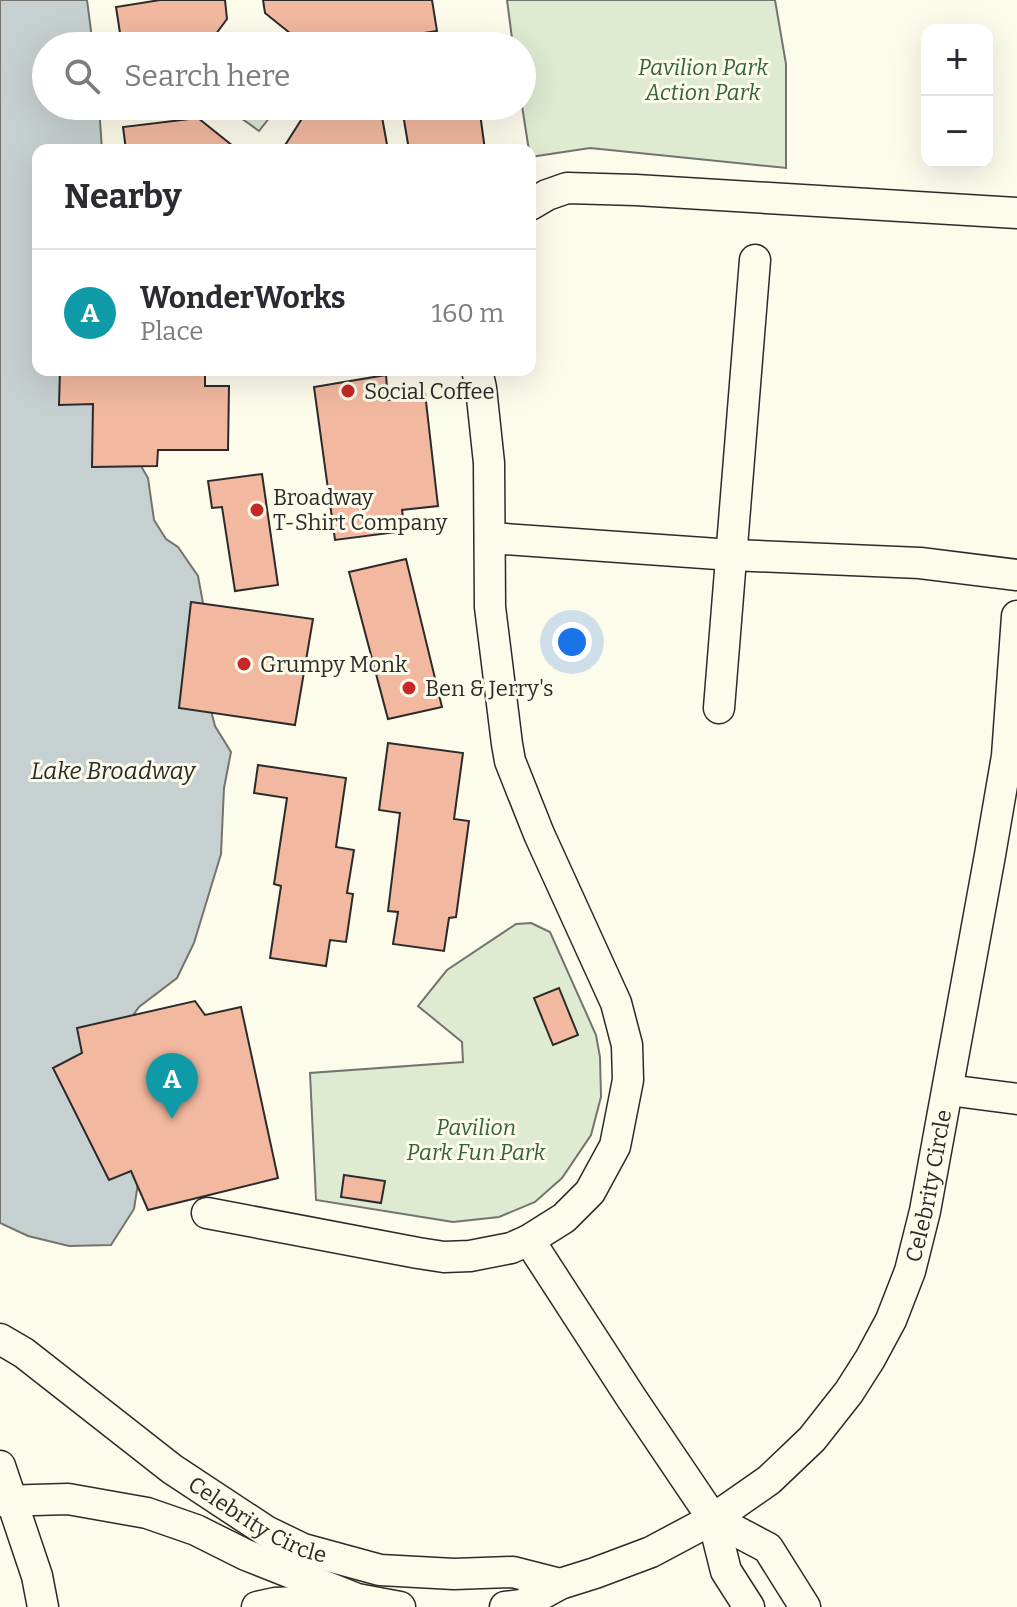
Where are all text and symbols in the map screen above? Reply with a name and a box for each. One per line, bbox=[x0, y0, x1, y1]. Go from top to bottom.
map controls bbox=[921, 24, 993, 168]
button: + bbox=[921, 24, 993, 96]
search box bbox=[32, 32, 536, 120]
icon: search bbox=[60, 54, 104, 98]
park label: Pavilion Park Action Park bbox=[638, 54, 769, 106]
text: Search here bbox=[124, 58, 291, 94]
button: − bbox=[921, 96, 993, 168]
text: Nearby bbox=[64, 176, 182, 217]
text: WonderWorks bbox=[140, 280, 346, 316]
text: A bbox=[81, 298, 99, 329]
text: 160 m bbox=[432, 298, 504, 329]
text: Place bbox=[140, 316, 204, 347]
place label: Social Coffee bbox=[364, 378, 495, 405]
marker: Social Coffee bbox=[339, 382, 357, 400]
place label: Broadway T-Shirt Company bbox=[273, 484, 448, 536]
marker: Broadway T-Shirt Company bbox=[248, 501, 266, 519]
your location bbox=[552, 622, 592, 662]
place label: Grumpy Monk bbox=[260, 651, 408, 678]
marker: Grumpy Monk bbox=[235, 655, 253, 673]
place label: Ben & Jerry's bbox=[425, 675, 554, 702]
marker: Ben & Jerry's bbox=[400, 679, 418, 697]
water label: Lake Broadway bbox=[31, 757, 197, 785]
pin: A bbox=[146, 1053, 198, 1119]
street label: Celebrity Circle bbox=[899, 1107, 957, 1265]
park label: Pavilion Park Fun Park bbox=[407, 1114, 546, 1166]
street label: Celebrity Circle bbox=[183, 1470, 330, 1568]

